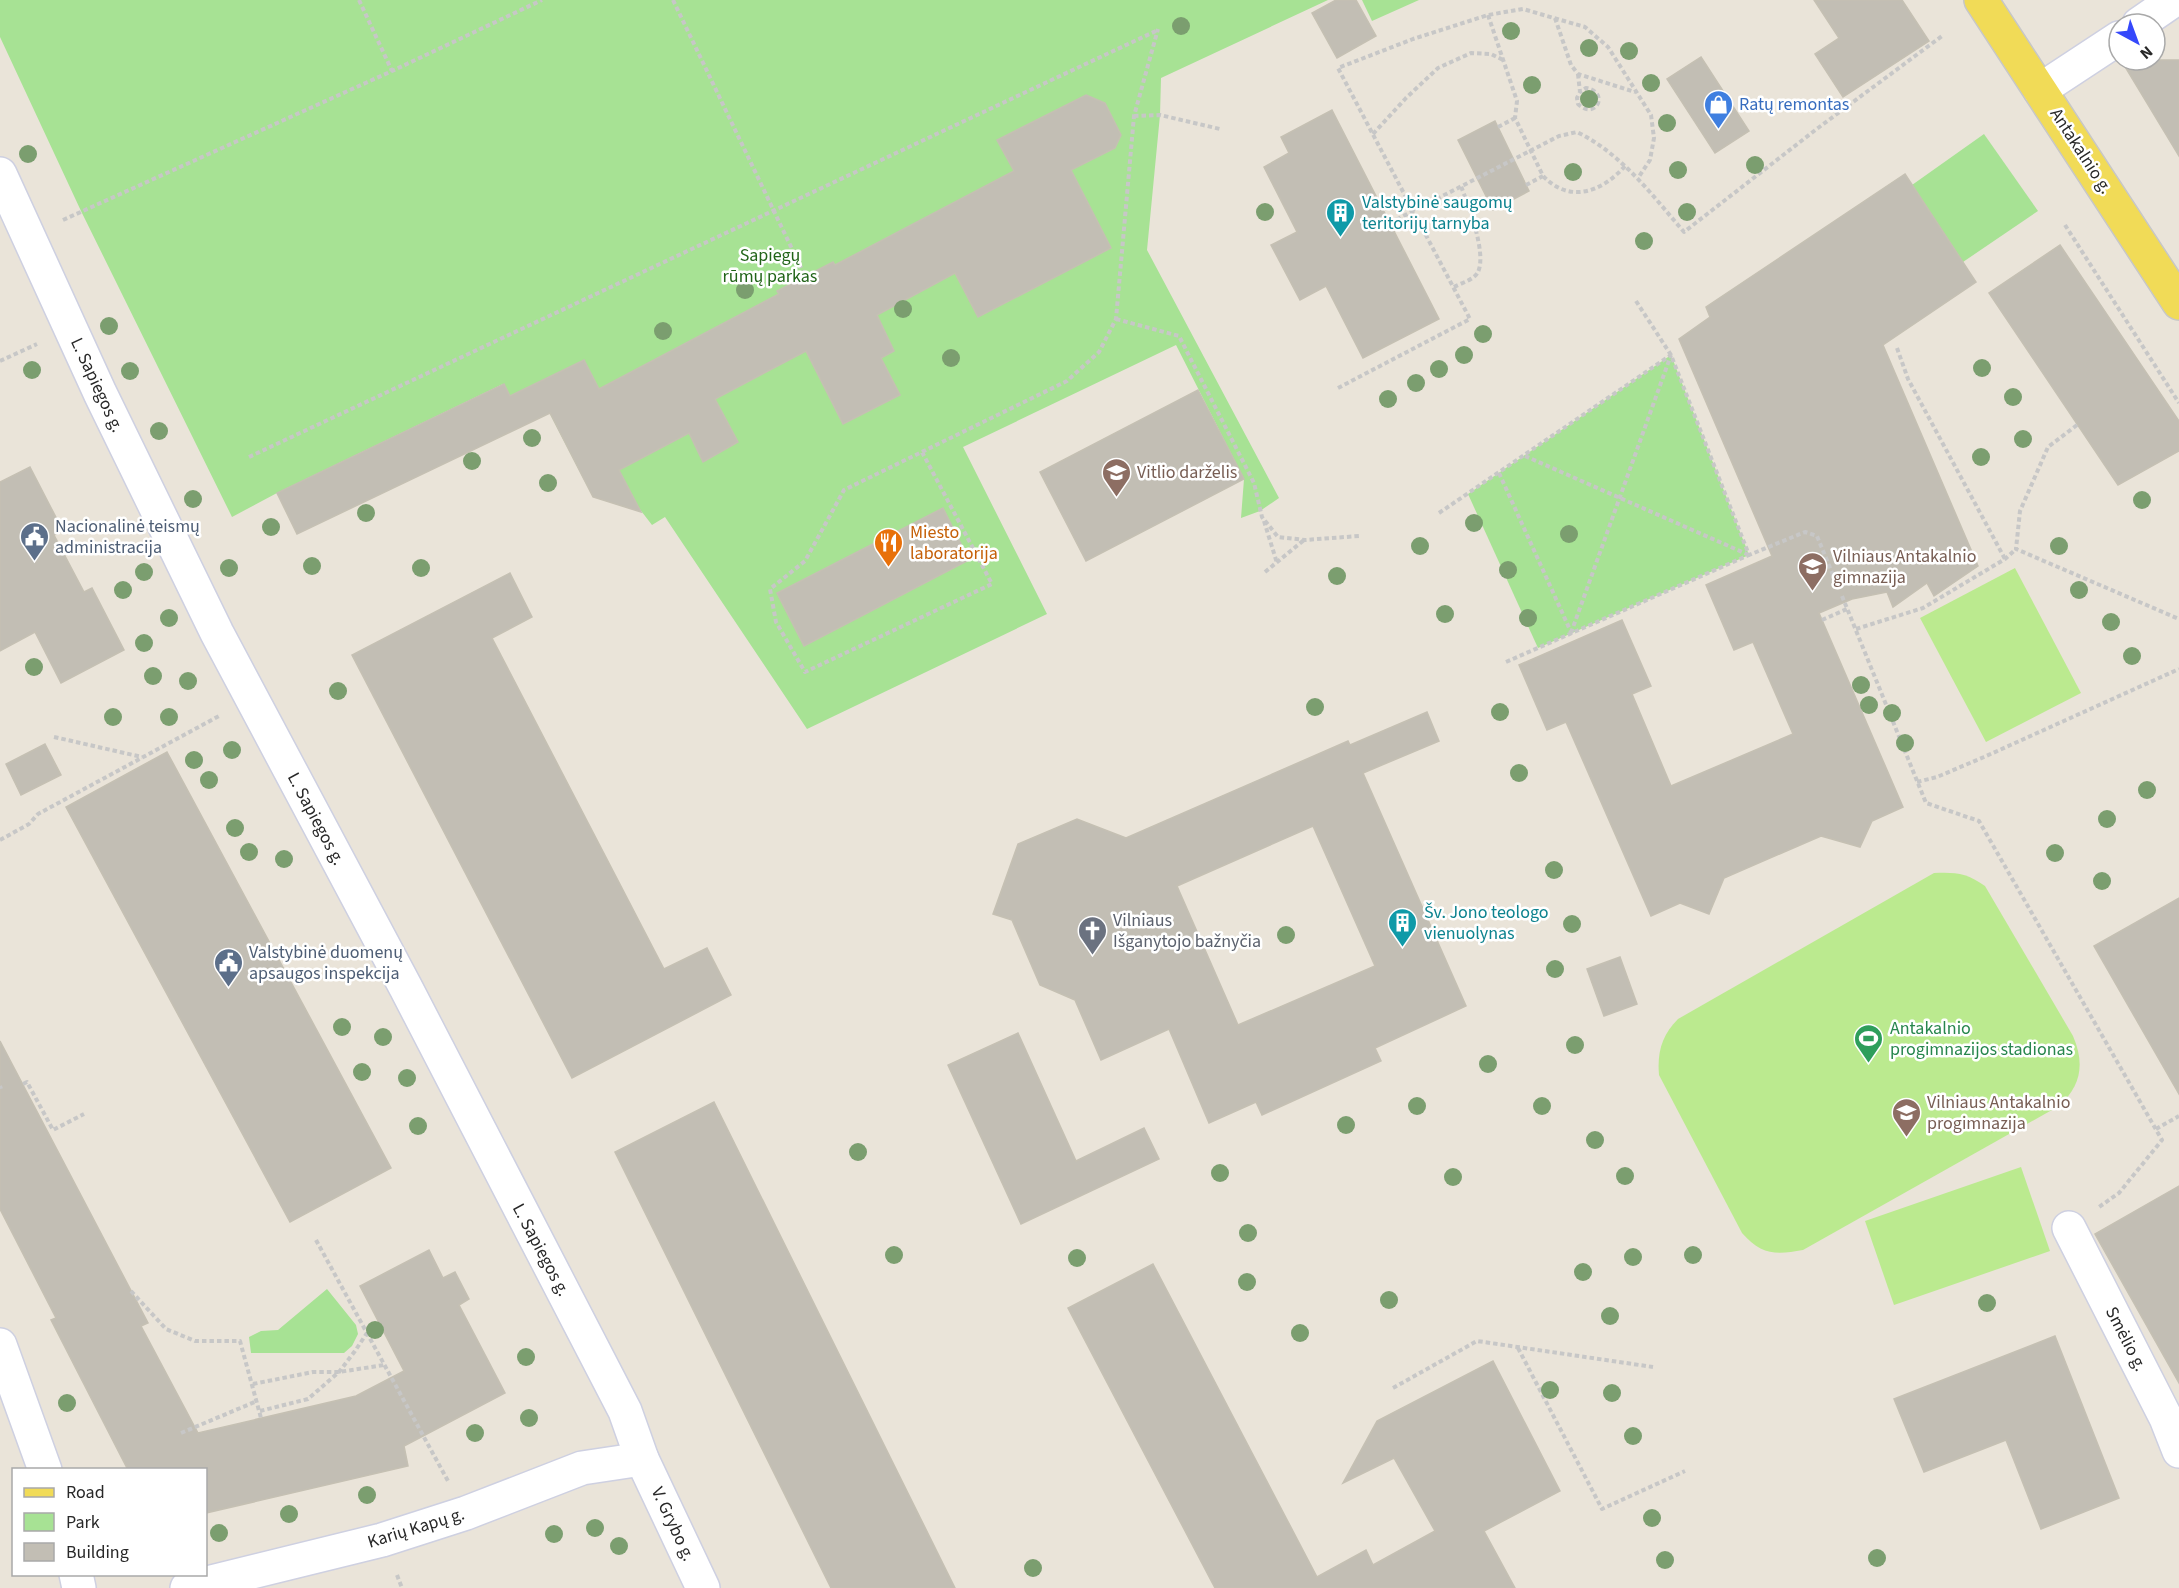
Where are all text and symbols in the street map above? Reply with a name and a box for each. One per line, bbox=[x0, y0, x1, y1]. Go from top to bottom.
north arrow bbox=[2107, 12, 2167, 72]
text: N bbox=[2135, 41, 2157, 64]
shop icon: Ratų remontas bbox=[1702, 88, 1734, 130]
place label: Ratų remontas bbox=[1739, 92, 1849, 117]
street label: Antakalnio g. bbox=[2044, 103, 2118, 199]
place label: Valstybinė saugomų teritorijų tarnyba bbox=[1362, 190, 1513, 236]
building icon: Valstybinė saugomų teritorijų tarnyba bbox=[1325, 196, 1357, 238]
park label: Sapiegų rūmų parkas bbox=[723, 243, 817, 289]
street label: L. Sapiegos g. bbox=[64, 334, 130, 436]
school or university icon: Vitlio darželis bbox=[1100, 456, 1132, 498]
place label: Vitlio darželis bbox=[1137, 460, 1237, 485]
place label: Nacionalinė teismų administracija bbox=[55, 514, 200, 560]
public building icon: Nacionalinė teismų administracija bbox=[18, 520, 50, 562]
place label: Miesto laboratorija bbox=[910, 520, 998, 566]
restaurant icon: Miesto laboratorija bbox=[873, 526, 905, 568]
place label: Vilniaus Antakalnio gimnazija bbox=[1833, 544, 1976, 590]
school or university icon: Vilniaus Antakalnio gimnazija bbox=[1796, 550, 1828, 592]
street label: L. Sapiegos g. bbox=[281, 768, 351, 870]
place label: Šv. Jono teologo vienuolynas bbox=[1424, 900, 1549, 946]
building icon: Šv. Jono teologo vienuolynas bbox=[1387, 906, 1419, 948]
place label: Vilniaus Išganytojo bažnyčia bbox=[1113, 908, 1261, 954]
church icon: Vilniaus Išganytojo bažnyčia bbox=[1076, 914, 1108, 956]
place label: Valstybinė duomenų apsaugos inspekcija bbox=[249, 940, 403, 986]
public building icon: Valstybinė duomenų apsaugos inspekcija bbox=[212, 946, 244, 988]
place label: Antakalnio progimnazijos stadionas bbox=[1890, 1016, 2073, 1062]
sports icon: Antakalnio progimnazijos stadionas bbox=[1853, 1022, 1885, 1064]
place label: Vilniaus Antakalnio progimnazija bbox=[1927, 1090, 2070, 1136]
school or university icon: Vilniaus Antakalnio progimnazija bbox=[1890, 1096, 1922, 1138]
street label: L. Sapiegos g. bbox=[506, 1199, 576, 1301]
street label: Smėlio g. bbox=[2099, 1302, 2153, 1376]
legend bbox=[12, 1468, 207, 1576]
text: Road bbox=[66, 1480, 105, 1505]
street label: V. Grybo g. bbox=[645, 1483, 701, 1565]
street label: Karių Kapų g. bbox=[365, 1501, 467, 1555]
text: Park bbox=[66, 1510, 100, 1535]
text: Building bbox=[66, 1540, 129, 1565]

